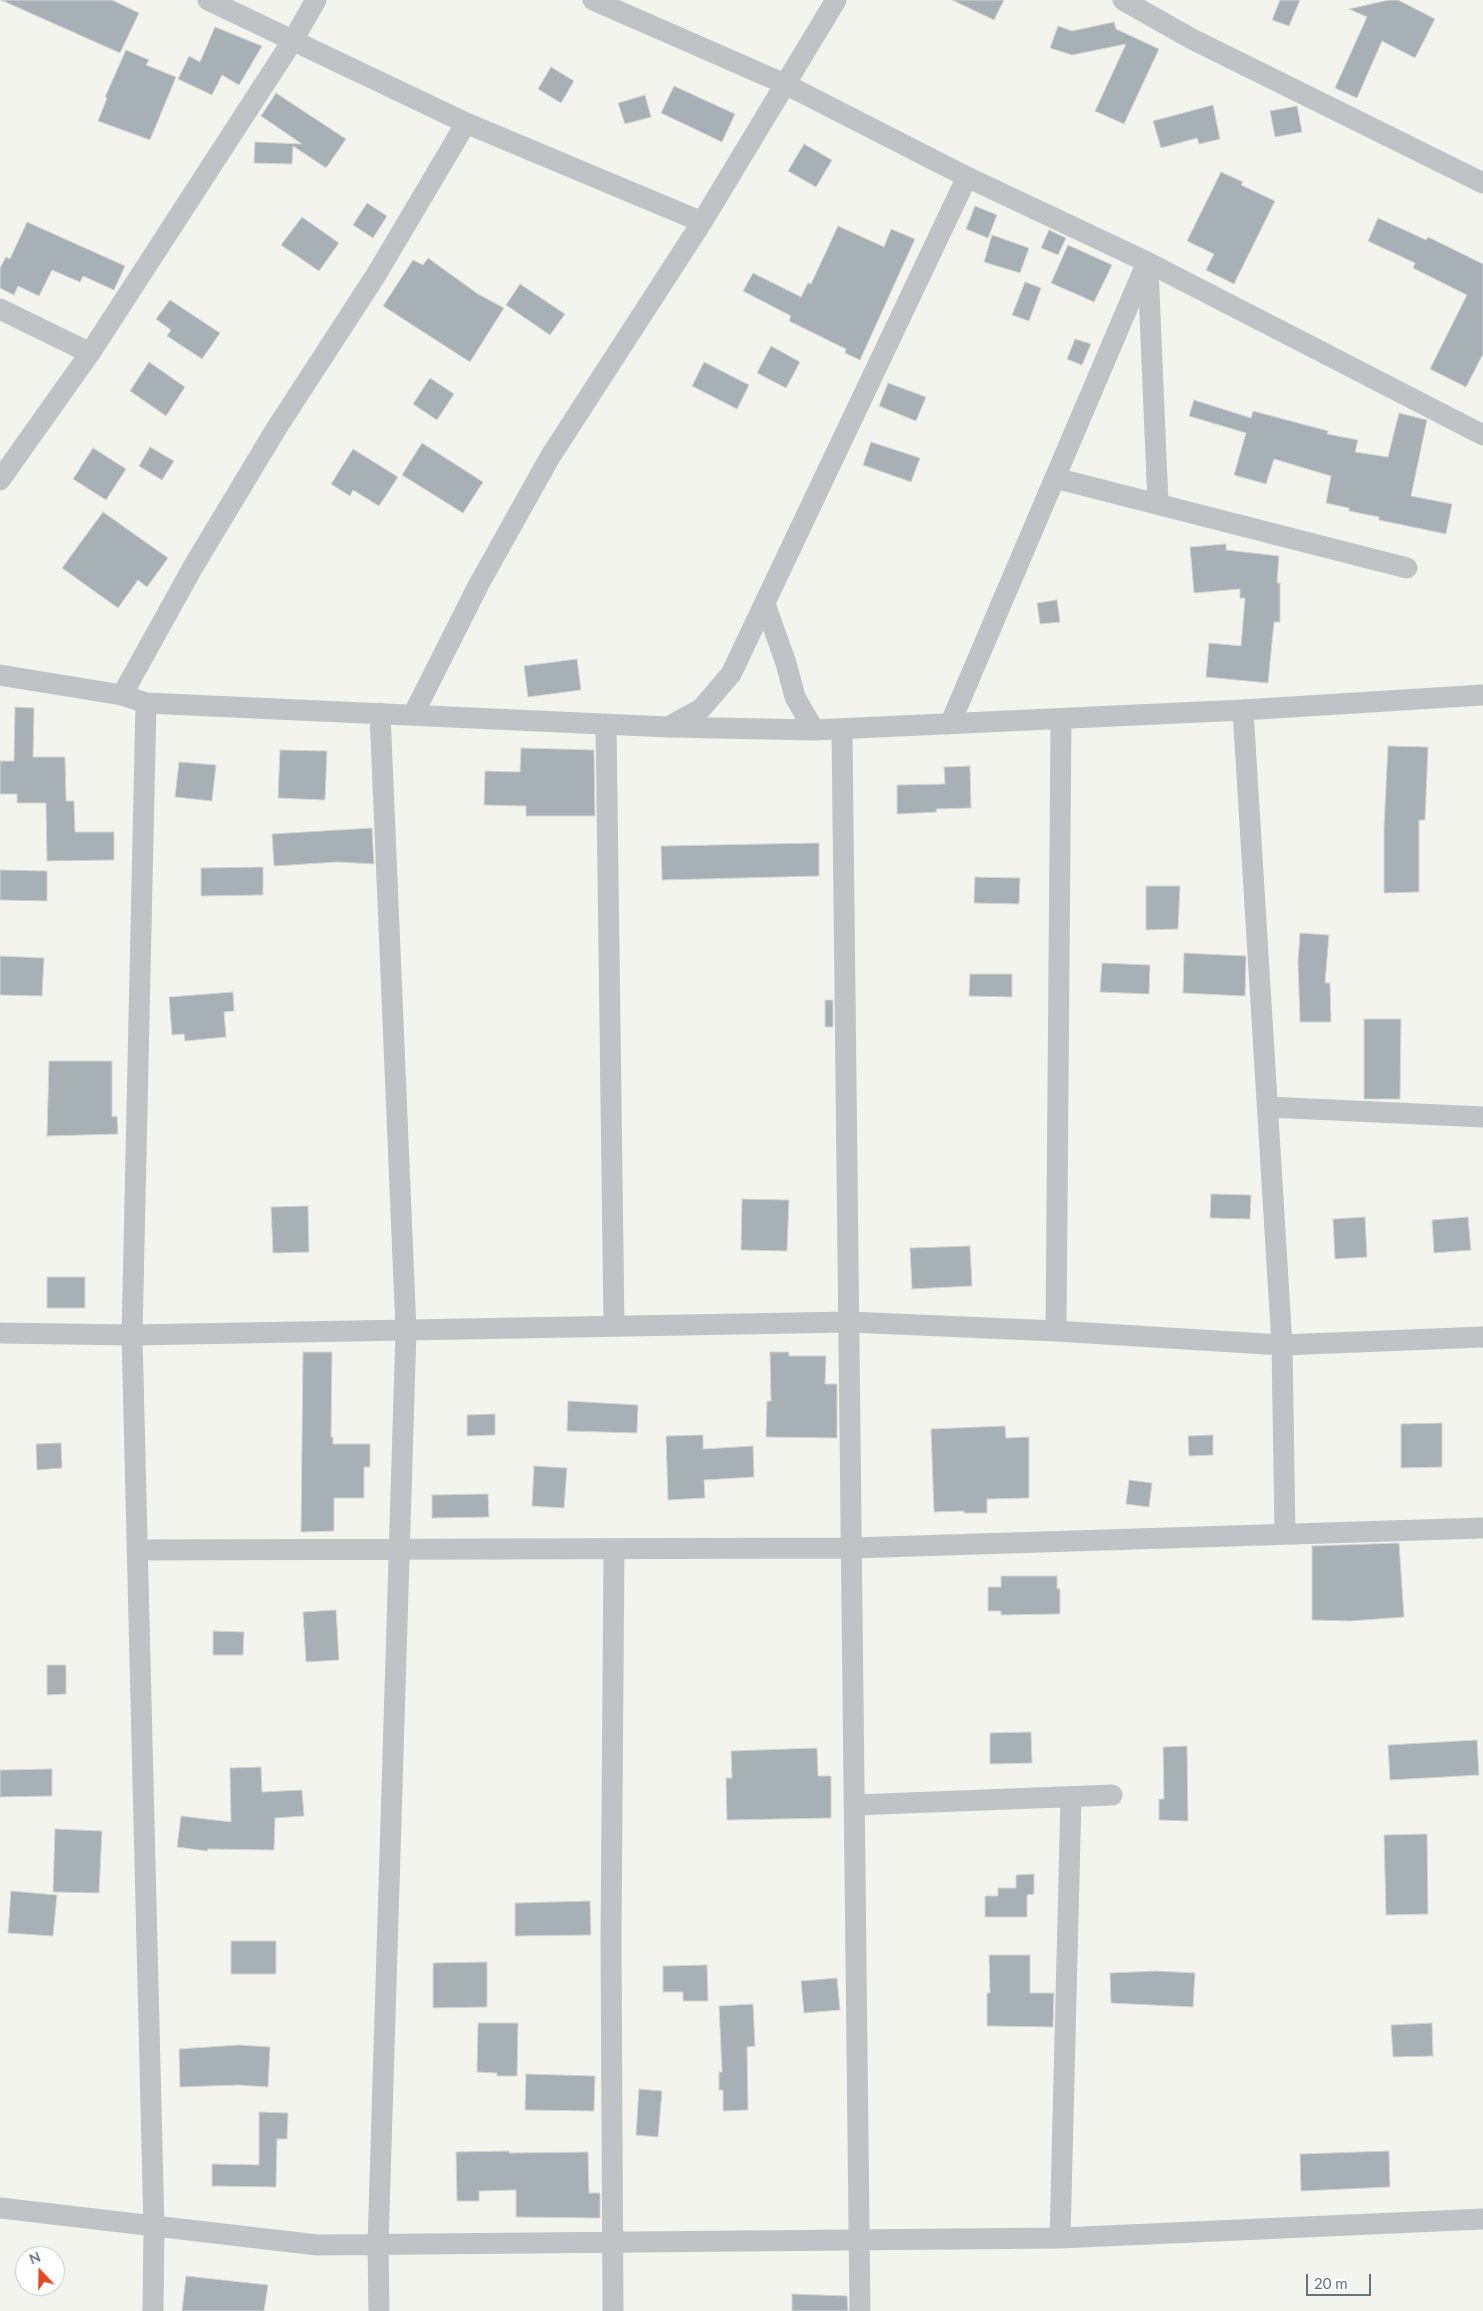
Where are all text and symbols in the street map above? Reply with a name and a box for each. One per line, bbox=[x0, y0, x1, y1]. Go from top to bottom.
north arrow bbox=[15, 2246, 65, 2296]
text: N bbox=[27, 2248, 43, 2267]
scale bar bbox=[1308, 2264, 1373, 2296]
text: 20 m bbox=[1314, 2274, 1348, 2292]

